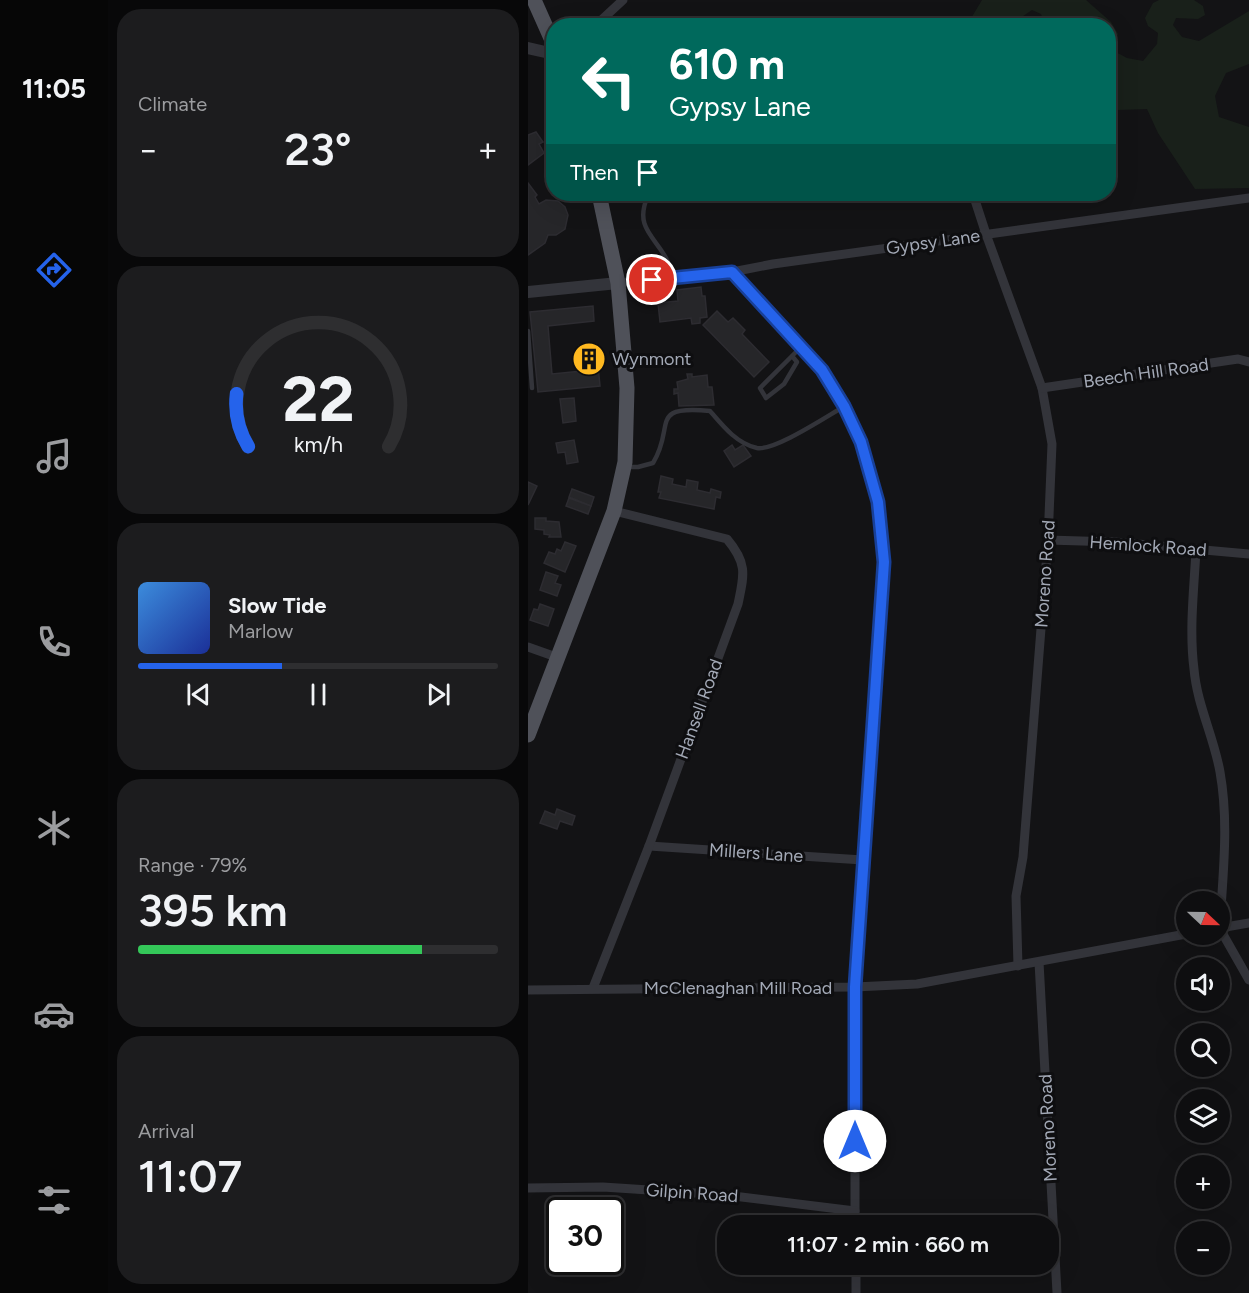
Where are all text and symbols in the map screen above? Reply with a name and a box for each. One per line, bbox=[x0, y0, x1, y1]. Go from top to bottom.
text: 610 m bbox=[669, 39, 785, 90]
icon: left bbox=[570, 42, 648, 120]
text: 11:05 bbox=[22, 72, 86, 105]
text: Gypsy Lane bbox=[669, 90, 811, 123]
text: Climate bbox=[138, 92, 207, 116]
text: 23° bbox=[284, 122, 352, 176]
text: − bbox=[138, 130, 159, 169]
text: + bbox=[477, 130, 498, 169]
icon: arrive bbox=[631, 156, 664, 189]
text: Then bbox=[570, 159, 619, 186]
street label: Gypsy Lane bbox=[885, 225, 981, 259]
icon: directions bbox=[33, 249, 75, 291]
pin bbox=[626, 254, 677, 305]
icon: arrive bbox=[635, 263, 668, 296]
building icon: Wynmont bbox=[571, 341, 607, 377]
place label: Wynmont bbox=[612, 348, 692, 370]
street label: Beech Hill Road bbox=[1082, 353, 1210, 393]
text: 22 bbox=[282, 362, 354, 437]
text: km/h bbox=[294, 432, 342, 457]
icon: music bbox=[33, 435, 75, 477]
street label: Moreno Road bbox=[1030, 519, 1060, 629]
street label: Hemlock Road bbox=[1089, 531, 1207, 561]
text: Slow Tide bbox=[228, 592, 327, 619]
text: Marlow bbox=[228, 619, 293, 643]
icon: phone bbox=[33, 621, 75, 663]
street label: Hansell Road bbox=[671, 656, 727, 762]
icon: previous bbox=[182, 678, 215, 711]
icon: pause bbox=[302, 678, 335, 711]
icon: next bbox=[422, 678, 455, 711]
icon: climate bbox=[33, 807, 75, 849]
street label: Millers Lane bbox=[708, 839, 804, 867]
text: Range · 79% bbox=[138, 853, 247, 877]
text: 395 km bbox=[138, 883, 288, 937]
north arrow bbox=[1176, 891, 1230, 945]
map controls bbox=[1176, 891, 1230, 1275]
button: sound bbox=[1176, 957, 1230, 1011]
street label: McClenaghan Mill Road bbox=[644, 977, 832, 999]
icon: car bbox=[33, 993, 75, 1035]
button: search bbox=[1176, 1023, 1230, 1077]
street label: Moreno Road bbox=[1034, 1074, 1062, 1182]
button: layers bbox=[1176, 1089, 1230, 1143]
position arrow bbox=[823, 1109, 887, 1173]
text: Arrival bbox=[138, 1119, 194, 1143]
text: 11:07 bbox=[138, 1149, 242, 1203]
button: + bbox=[1176, 1155, 1230, 1209]
icon: filters bbox=[33, 1179, 75, 1221]
street label: Gilpin Road bbox=[645, 1179, 739, 1207]
speed limit sign: 30 bbox=[546, 1197, 624, 1275]
button: − bbox=[1176, 1221, 1230, 1275]
text: 11:07 · 2 min · 660 m bbox=[787, 1231, 989, 1258]

